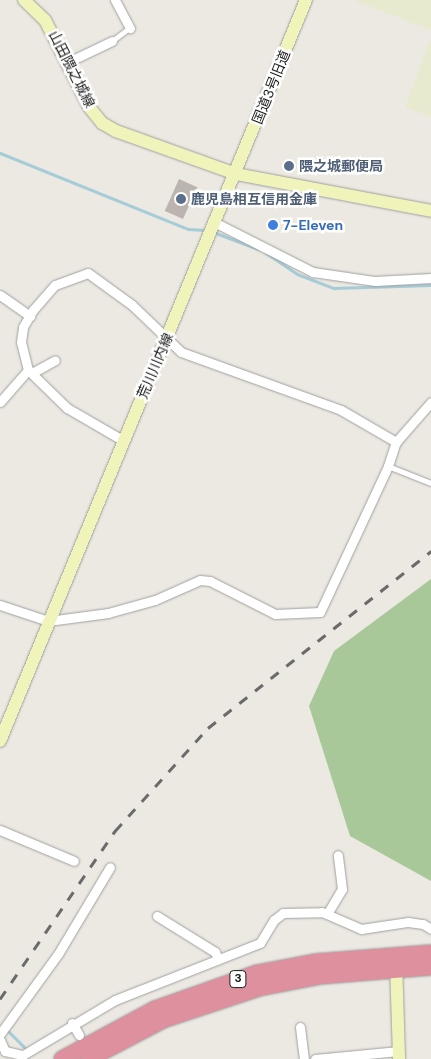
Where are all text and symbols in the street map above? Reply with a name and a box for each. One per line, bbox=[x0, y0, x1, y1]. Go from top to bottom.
street label: 山田隈之城線 bbox=[45, 28, 99, 110]
street label: 国道3号旧道 bbox=[249, 48, 293, 126]
place label: 隈之城郵便局 bbox=[299, 158, 383, 174]
marker: 隈之城郵便局 bbox=[283, 160, 295, 172]
place label: 鹿児島相互信用金庫 bbox=[191, 191, 317, 207]
marker: 鹿児島相互信用金庫 bbox=[175, 193, 187, 205]
place label: 7-Eleven bbox=[283, 217, 343, 233]
marker: 7-Eleven bbox=[267, 219, 279, 231]
street label: 荒川川内線 bbox=[134, 331, 176, 401]
road number: 3 bbox=[229, 970, 247, 989]

